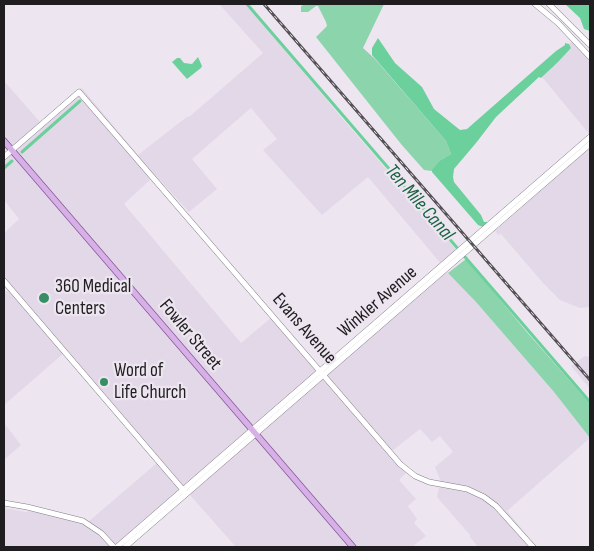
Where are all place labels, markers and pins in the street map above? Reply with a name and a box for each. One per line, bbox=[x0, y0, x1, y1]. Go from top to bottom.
place label: 360 Medical Centers bbox=[55, 276, 131, 320]
marker: 360 Medical Centers bbox=[37, 291, 51, 305]
place label: Word of Life Church bbox=[114, 360, 186, 404]
marker: Word of Life Church bbox=[98, 376, 110, 388]

